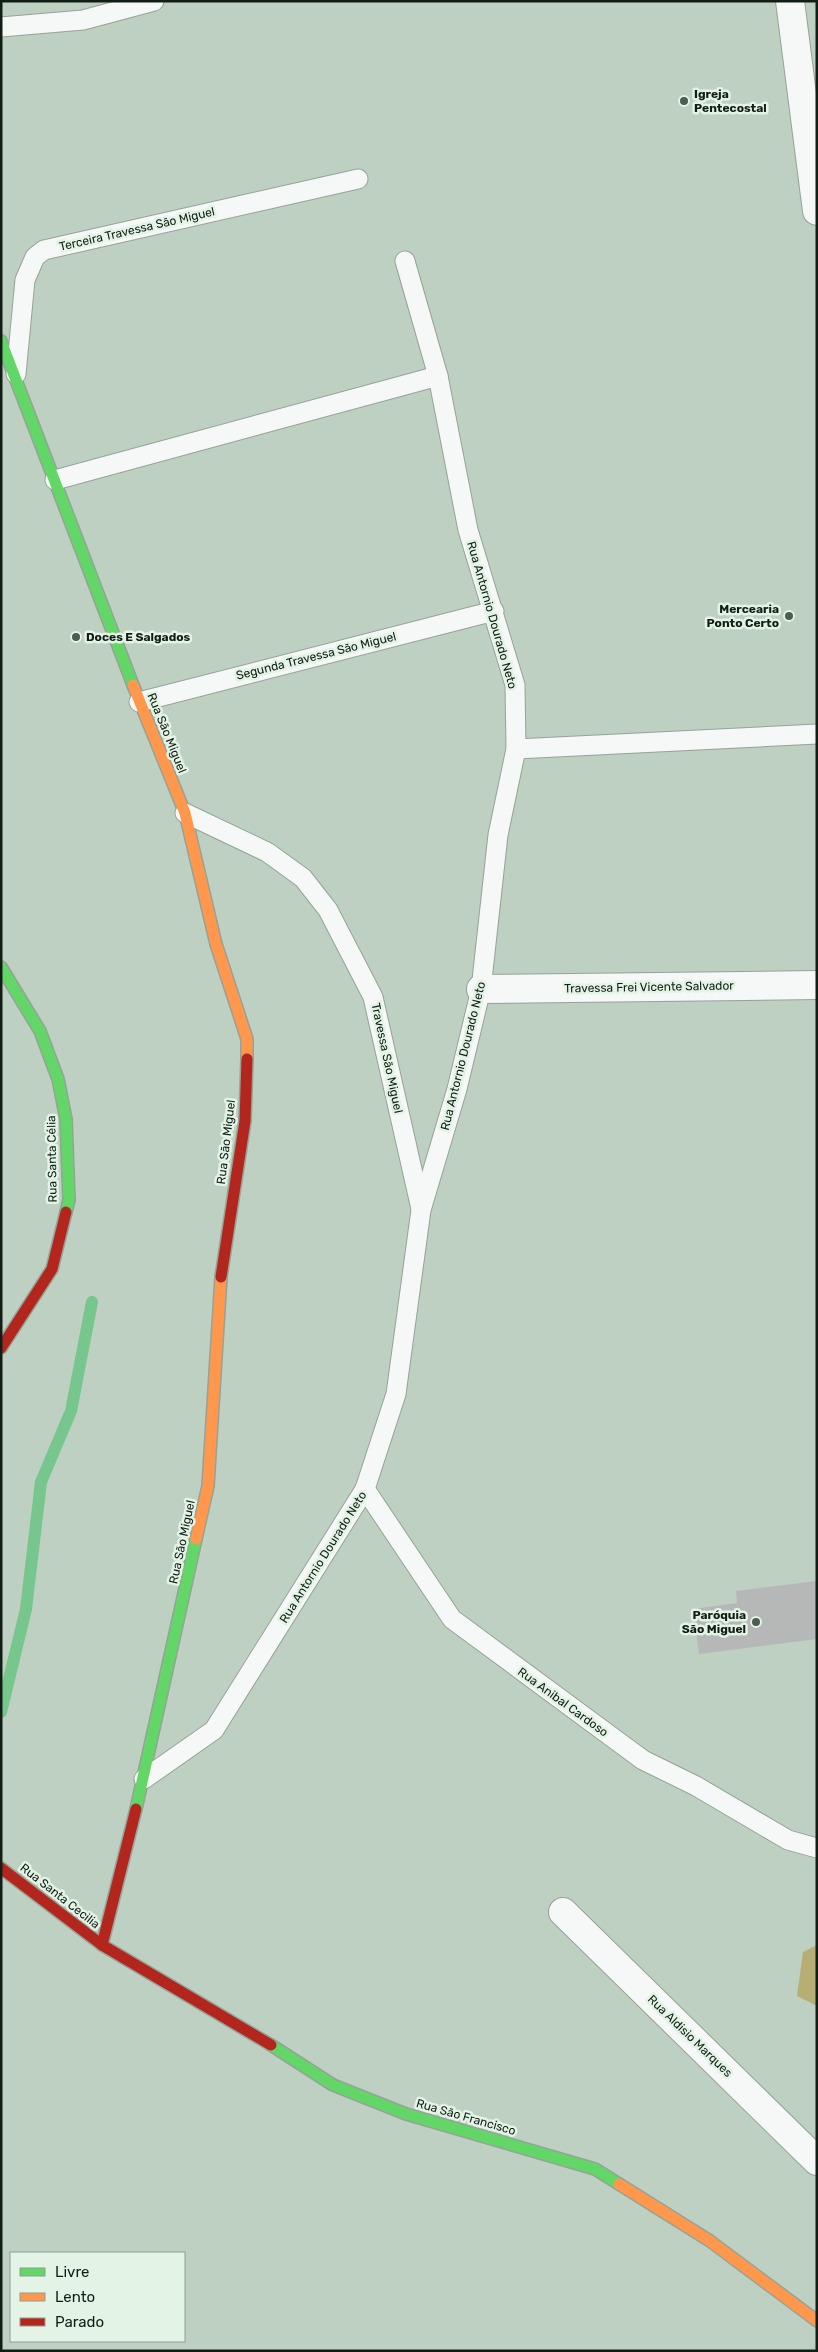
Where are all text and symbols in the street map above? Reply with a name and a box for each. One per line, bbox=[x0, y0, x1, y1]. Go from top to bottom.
place label: Igreja Pentecostal bbox=[694, 87, 767, 115]
marker: Igreja Pentecostal bbox=[678, 95, 690, 107]
street label: Terceira Travessa São Miguel bbox=[58, 204, 216, 254]
street label: Rua Antornio Dourado Neto bbox=[464, 540, 520, 690]
place label: Mercearia Ponto Certo bbox=[707, 602, 779, 630]
marker: Mercearia Ponto Certo bbox=[783, 610, 795, 622]
street label: Segunda Travessa São Miguel bbox=[234, 629, 398, 683]
place label: Doces E Salgados bbox=[86, 630, 191, 644]
marker: Doces E Salgados bbox=[70, 631, 82, 643]
street label: Rua São Miguel bbox=[145, 691, 189, 775]
street label: Travessa Frei Vicente Salvador bbox=[564, 979, 734, 995]
street label: Rua Antornio Dourado Neto bbox=[438, 980, 488, 1132]
street label: Travessa São Miguel bbox=[368, 1002, 406, 1114]
street label: Rua São Miguel bbox=[214, 1099, 238, 1185]
street label: Rua Santa Célia bbox=[44, 1115, 60, 1203]
street label: Rua Antornio Dourado Neto bbox=[277, 1488, 369, 1625]
street label: Rua São Miguel bbox=[166, 1499, 198, 1585]
place label: Paróquia São Miguel bbox=[682, 1608, 746, 1636]
marker: Paróquia São Miguel bbox=[750, 1616, 762, 1628]
street label: Rua Anibal Cardoso bbox=[515, 1665, 611, 1740]
street label: Rua Santa Cecilia bbox=[18, 1861, 102, 1931]
street label: Rua Aldisio Marques bbox=[645, 1992, 735, 2080]
street label: Rua São Francisco bbox=[415, 2096, 517, 2138]
legend bbox=[10, 2252, 185, 2342]
text: Livre bbox=[55, 2263, 89, 2281]
text: Lento bbox=[55, 2288, 95, 2306]
text: Parado bbox=[55, 2313, 104, 2331]

